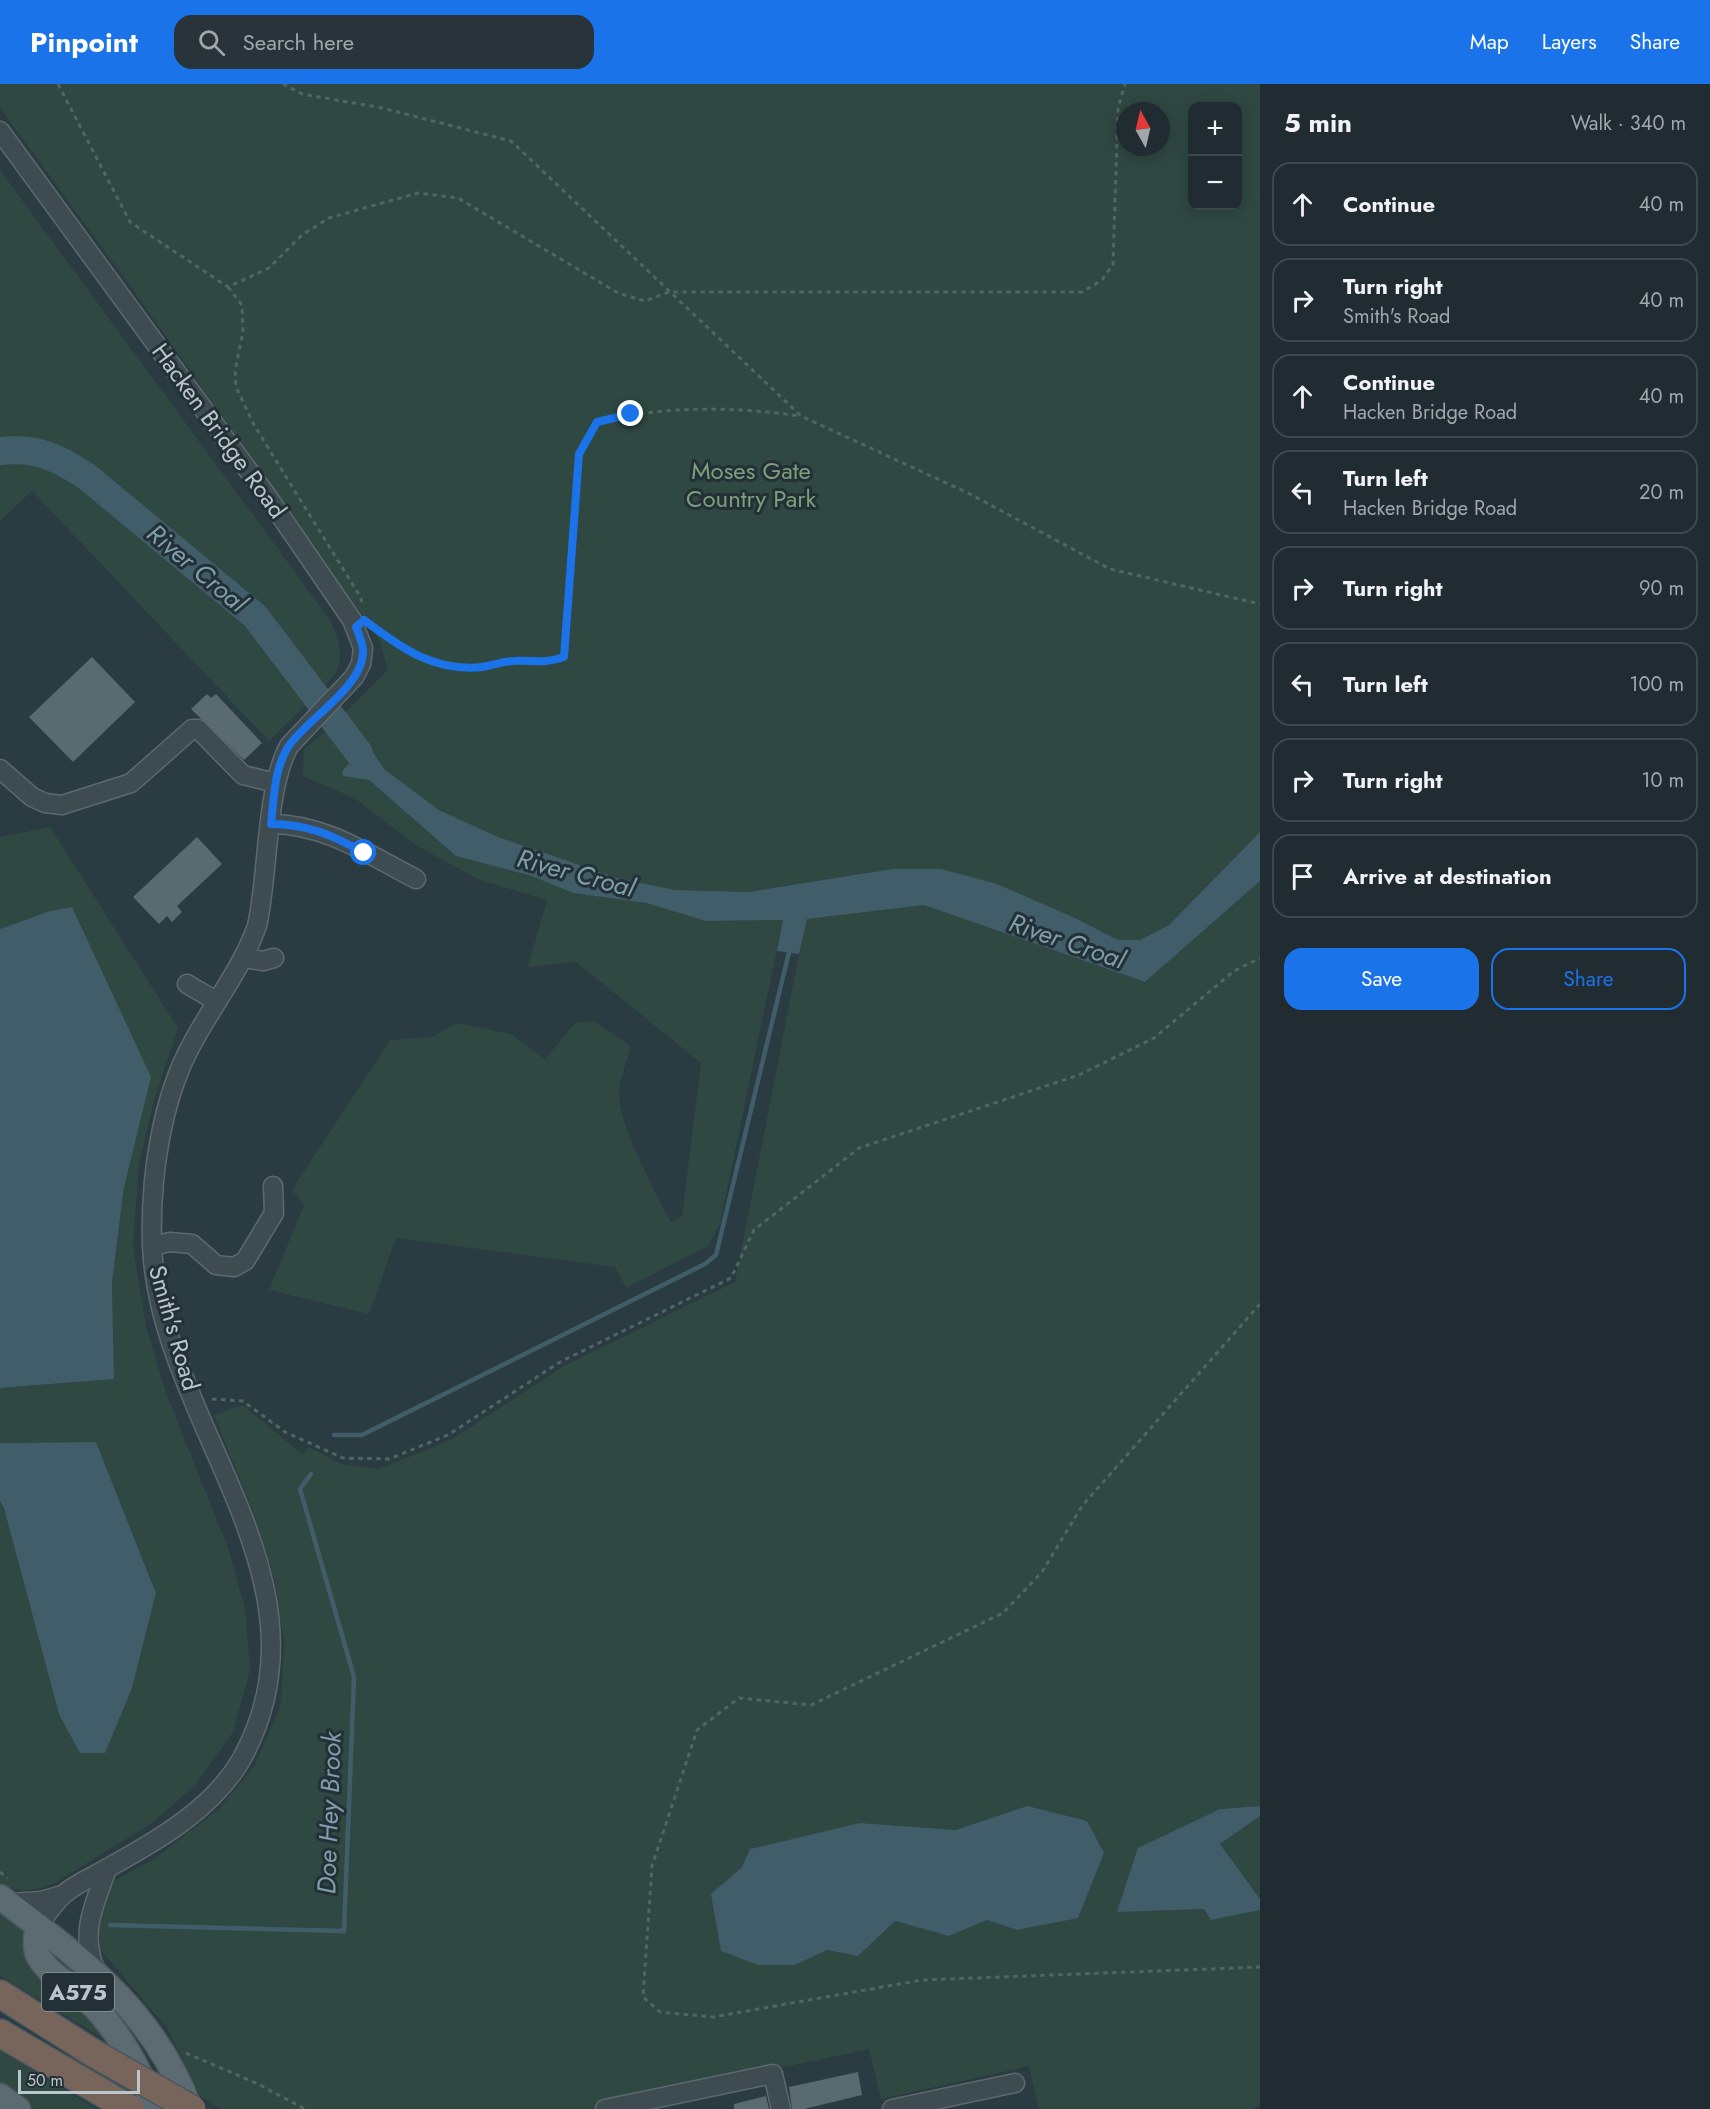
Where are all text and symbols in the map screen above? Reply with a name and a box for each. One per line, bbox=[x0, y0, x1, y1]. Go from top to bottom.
search box bbox=[174, 15, 594, 69]
text: Pinpoint bbox=[30, 22, 138, 63]
icon: search bbox=[195, 26, 228, 59]
text: Search here bbox=[243, 26, 354, 58]
text: Map bbox=[1470, 27, 1509, 57]
text: Layers bbox=[1542, 27, 1597, 57]
text: Share bbox=[1630, 27, 1680, 57]
north arrow bbox=[1116, 102, 1170, 156]
map controls bbox=[1188, 102, 1242, 210]
button: + bbox=[1188, 102, 1242, 156]
text: 5 min bbox=[1284, 104, 1352, 142]
text: Walk · 340 m bbox=[1571, 109, 1686, 138]
button: − bbox=[1188, 156, 1242, 210]
icon: ahead bbox=[1286, 188, 1319, 221]
text: Continue bbox=[1343, 188, 1435, 220]
text: 40 m bbox=[1639, 190, 1684, 219]
text: Turn right bbox=[1343, 270, 1443, 302]
icon: right bbox=[1286, 284, 1319, 317]
text: 40 m bbox=[1639, 286, 1684, 315]
text: Smith's Road bbox=[1343, 302, 1450, 331]
street label: Hacken Bridge Road bbox=[144, 336, 295, 526]
text: Continue bbox=[1343, 366, 1435, 398]
icon: ahead bbox=[1286, 380, 1319, 413]
text: 40 m bbox=[1639, 382, 1684, 411]
text: Hacken Bridge Road bbox=[1343, 398, 1517, 427]
route end bbox=[617, 400, 643, 426]
park label: Moses Gate Country Park bbox=[686, 453, 816, 516]
text: Turn left bbox=[1343, 462, 1428, 494]
icon: left bbox=[1286, 476, 1319, 509]
text: 20 m bbox=[1639, 478, 1684, 507]
text: Hacken Bridge Road bbox=[1343, 494, 1517, 523]
water label: River Croal bbox=[139, 515, 256, 622]
icon: right bbox=[1286, 572, 1319, 605]
text: Turn right bbox=[1343, 572, 1443, 604]
text: 90 m bbox=[1639, 574, 1684, 603]
icon: left bbox=[1286, 668, 1319, 701]
text: Turn left bbox=[1343, 668, 1428, 700]
text: 100 m bbox=[1629, 670, 1684, 699]
icon: right bbox=[1286, 764, 1319, 797]
text: Turn right bbox=[1343, 764, 1443, 796]
text: 10 m bbox=[1641, 766, 1684, 795]
route start bbox=[350, 839, 376, 865]
water label: River Croal bbox=[513, 839, 640, 907]
icon: arrive bbox=[1286, 860, 1319, 893]
text: Arrive at destination bbox=[1343, 860, 1552, 892]
water label: River Croal bbox=[1004, 903, 1131, 979]
button: Save bbox=[1284, 948, 1479, 1010]
button: Share bbox=[1491, 948, 1686, 1010]
street label: Smith's Road bbox=[140, 1261, 209, 1395]
water label: Doe Hey Brook bbox=[307, 1729, 351, 1895]
road number: A575 bbox=[42, 1973, 114, 2011]
scale bar bbox=[18, 2067, 140, 2094]
text: 50 m bbox=[27, 2069, 63, 2092]

